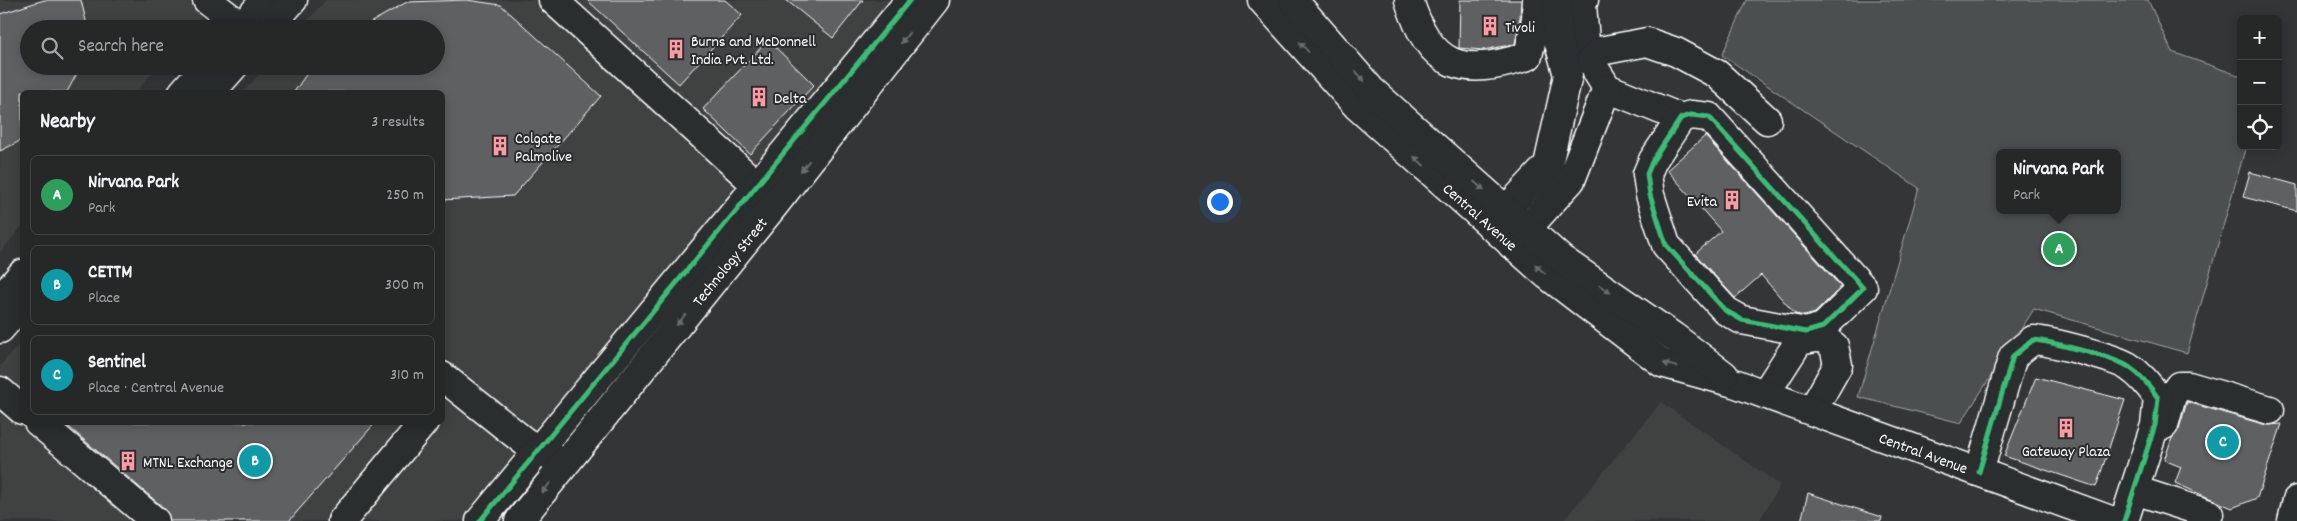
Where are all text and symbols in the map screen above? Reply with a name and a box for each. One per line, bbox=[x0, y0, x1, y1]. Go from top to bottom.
building icon: Tivoli bbox=[1479, 15, 1501, 37]
map controls bbox=[2237, 15, 2282, 150]
button: + bbox=[2237, 15, 2282, 60]
place label: Tivoli bbox=[1505, 17, 1535, 40]
search box bbox=[20, 20, 445, 75]
place label: Burns and McDonnell India Pvt. Ltd. bbox=[691, 31, 816, 72]
one-way arrow bbox=[899, 31, 910, 44]
icon: search bbox=[38, 34, 66, 62]
text: Search here bbox=[78, 34, 164, 61]
building icon: Burns and McDonnell India Pvt. Ltd. bbox=[665, 38, 687, 60]
one-way arrow bbox=[1298, 40, 1309, 53]
button: − bbox=[2237, 60, 2282, 105]
one-way arrow bbox=[1354, 70, 1365, 83]
building icon: Delta bbox=[748, 86, 770, 108]
place label: Delta bbox=[774, 88, 807, 111]
button: locate bbox=[2237, 105, 2282, 150]
text: Nearby bbox=[40, 108, 95, 138]
text: 3 results bbox=[371, 111, 425, 134]
place label: Colgate Palmolive bbox=[515, 128, 572, 169]
building icon: Colgate Palmolive bbox=[489, 135, 511, 157]
popup bbox=[1996, 149, 2121, 214]
one-way arrow bbox=[1412, 156, 1425, 167]
text: Nirvana Park bbox=[2013, 157, 2104, 184]
one-way arrow bbox=[799, 159, 810, 172]
text: Nirvana Park bbox=[88, 170, 179, 197]
street label: Central Avenue bbox=[1437, 178, 1522, 257]
one-way arrow bbox=[1473, 180, 1485, 192]
text: A bbox=[53, 184, 61, 207]
text: 250 m bbox=[386, 184, 424, 207]
text: Park bbox=[2013, 184, 2040, 207]
your location bbox=[1207, 189, 1233, 215]
building icon: Evita bbox=[1721, 189, 1743, 211]
place label: Evita bbox=[1687, 191, 1717, 214]
text: Park bbox=[88, 197, 115, 220]
street label: Technology Street bbox=[688, 213, 774, 312]
pin: A bbox=[2043, 230, 2075, 268]
text: CETTM bbox=[88, 260, 132, 287]
one-way arrow bbox=[1533, 264, 1546, 275]
text: B bbox=[53, 274, 61, 297]
text: 300 m bbox=[385, 274, 424, 297]
one-way arrow bbox=[1598, 284, 1611, 294]
text: Place bbox=[88, 287, 120, 310]
one-way arrow bbox=[676, 314, 687, 327]
text: Sentinel bbox=[88, 350, 146, 377]
one-way arrow bbox=[1663, 361, 1678, 369]
text: C bbox=[53, 364, 61, 387]
text: 310 m bbox=[390, 364, 424, 387]
text: Place · Central Avenue bbox=[88, 377, 224, 400]
building icon: Gateway Plaza bbox=[2055, 417, 2077, 439]
pin: C bbox=[2207, 423, 2239, 461]
street label: Central Avenue bbox=[1875, 428, 1970, 481]
place label: Gateway Plaza bbox=[2022, 441, 2111, 464]
pin: B bbox=[239, 442, 271, 480]
building icon: MTNL Exchange bbox=[117, 450, 139, 472]
place label: MTNL Exchange bbox=[143, 452, 233, 475]
one-way arrow bbox=[541, 481, 552, 494]

